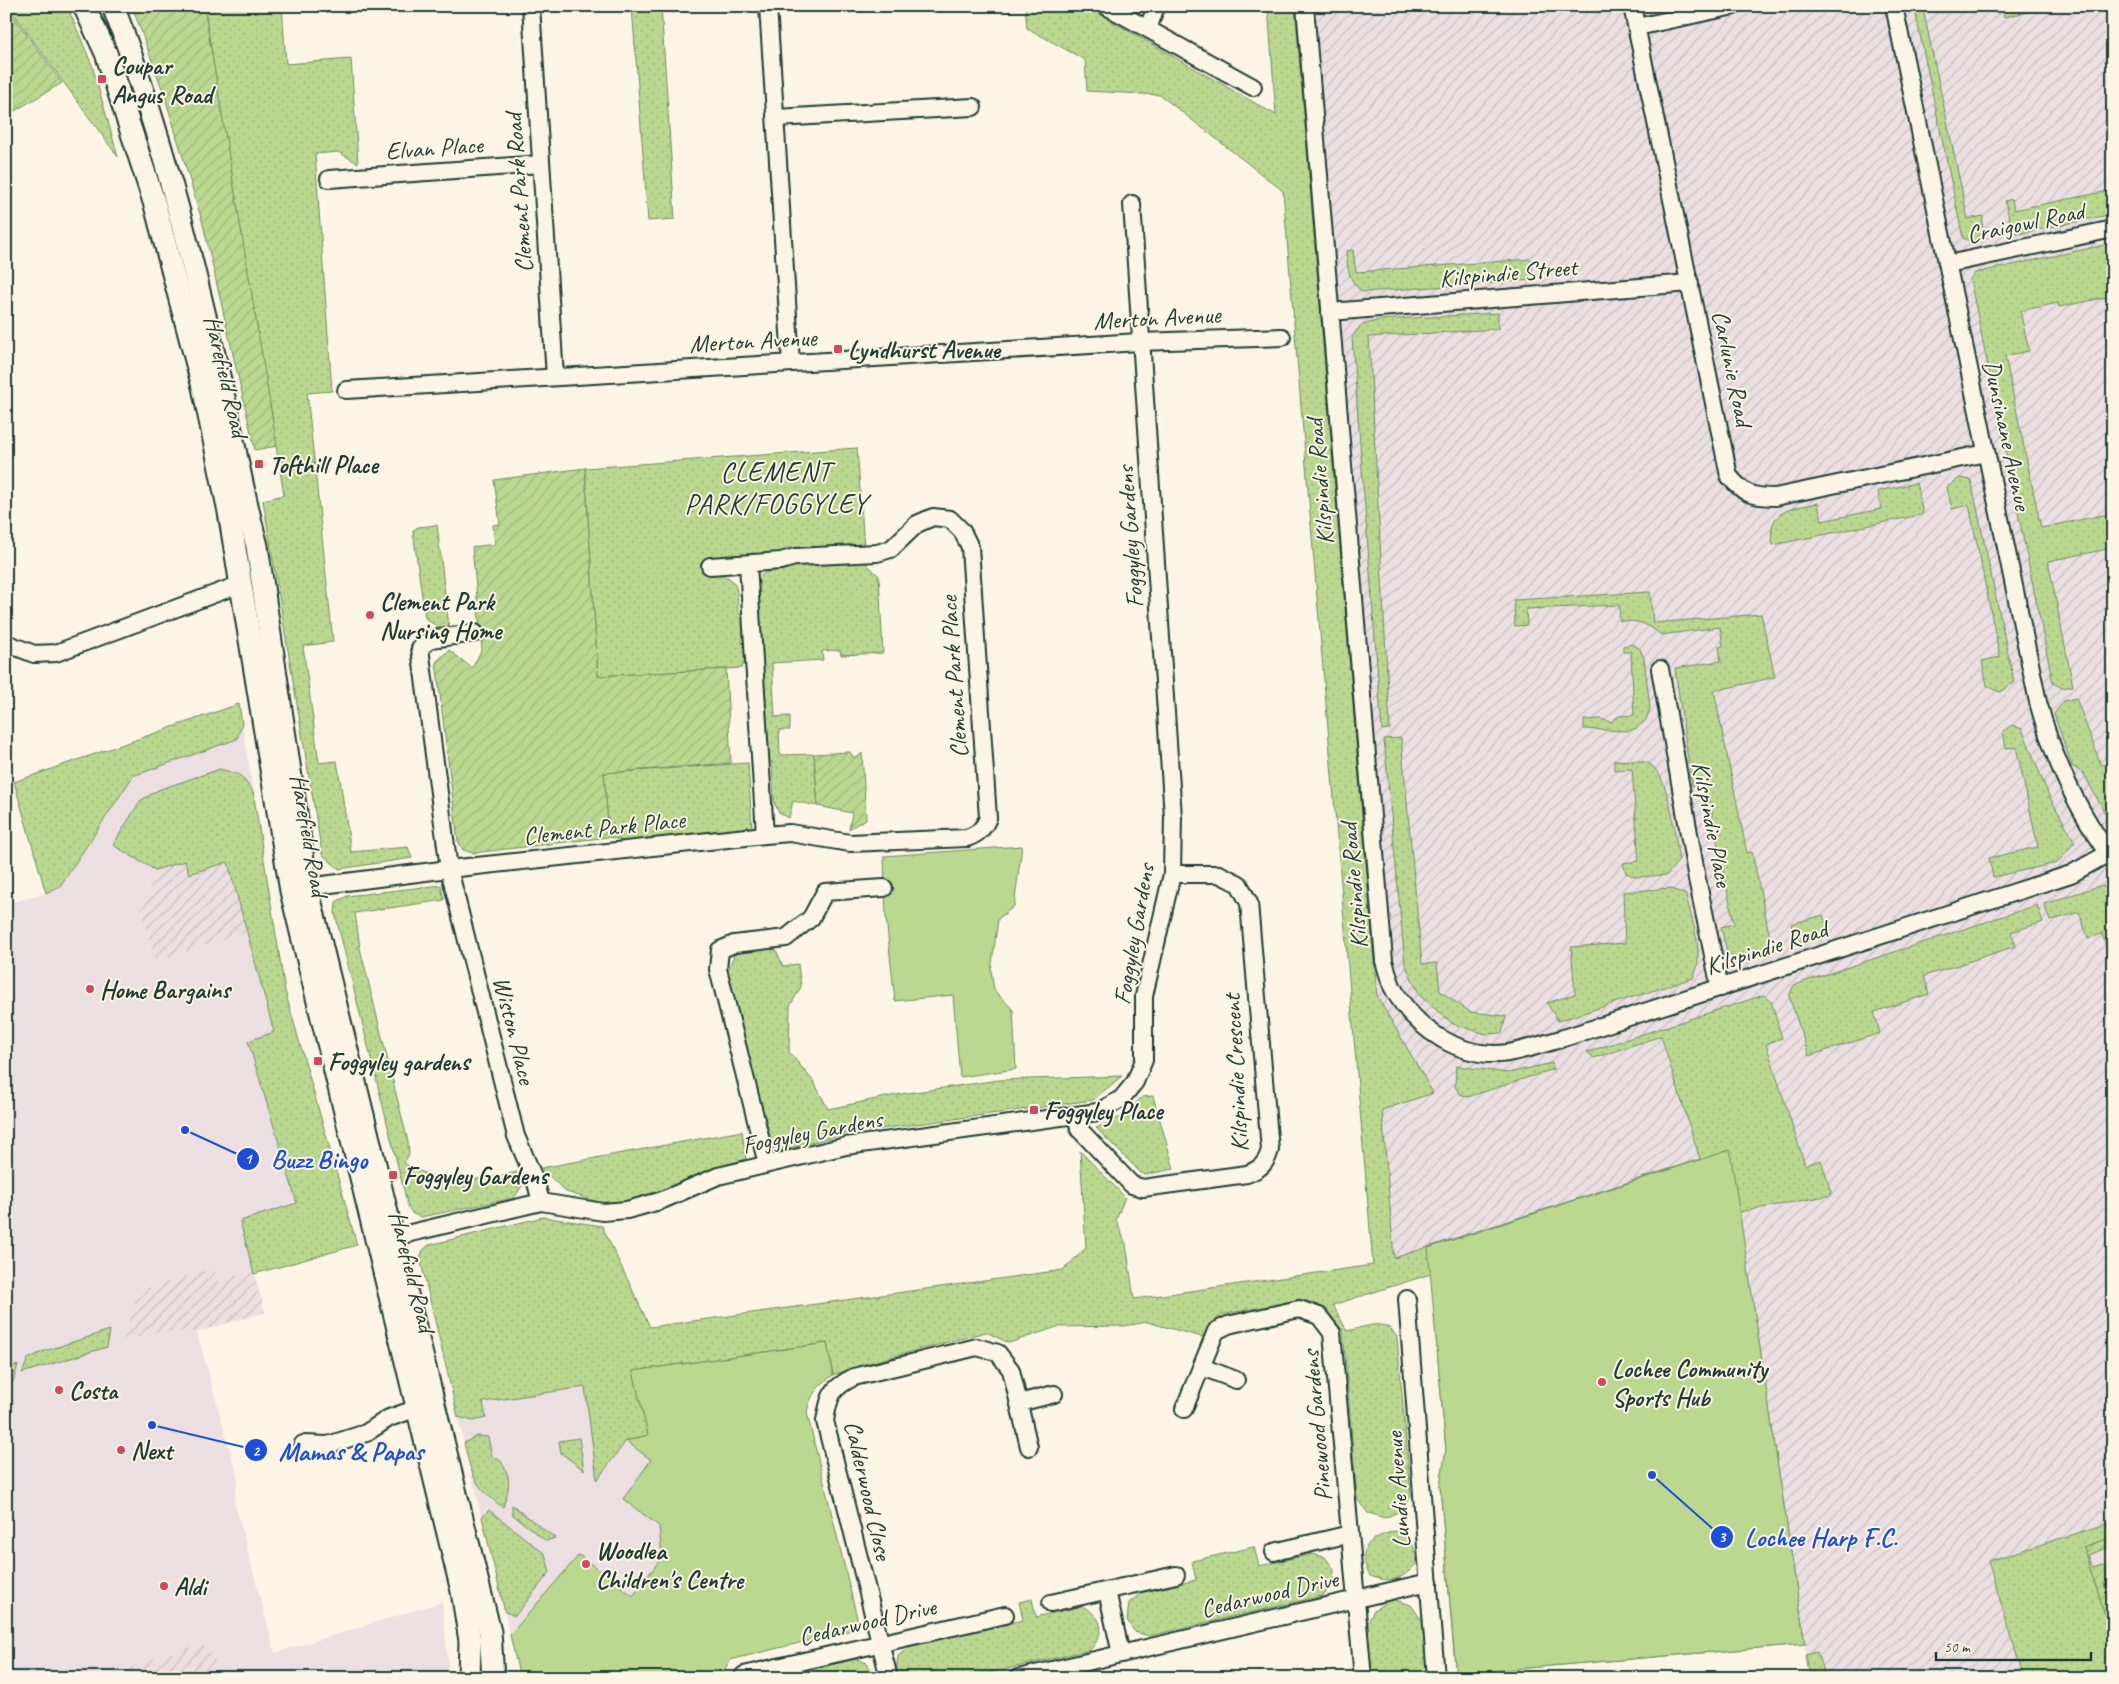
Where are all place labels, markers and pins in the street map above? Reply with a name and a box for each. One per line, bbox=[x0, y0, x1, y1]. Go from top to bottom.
place label: Coupar Angus Road bbox=[112, 50, 216, 111]
marker: Coupar Angus Road bbox=[96, 73, 108, 85]
place label: Lyndhurst Avenue bbox=[848, 334, 1001, 366]
marker: Lyndhurst Avenue bbox=[832, 343, 844, 355]
place label: Tofthill Place bbox=[269, 449, 380, 481]
marker: Tofthill Place bbox=[253, 458, 265, 470]
place label: Clement Park Nursing Home bbox=[380, 586, 504, 647]
marker: Clement Park Nursing Home bbox=[364, 609, 376, 621]
place label: Home Bargains bbox=[100, 974, 232, 1006]
marker: Home Bargains bbox=[84, 983, 96, 995]
place label: Foggyley gardens bbox=[328, 1046, 472, 1078]
marker: Foggyley gardens bbox=[312, 1055, 324, 1067]
place label: Foggyley Place bbox=[1044, 1095, 1165, 1127]
marker: Foggyley Place bbox=[1028, 1104, 1040, 1116]
callout: Buzz Bingo bbox=[236, 1139, 377, 1180]
place label: Foggyley Gardens bbox=[403, 1160, 550, 1192]
marker: Foggyley Gardens bbox=[387, 1169, 399, 1181]
place label: Lochee Community Sports Hub bbox=[1612, 1353, 1769, 1414]
place label: Costa bbox=[69, 1375, 119, 1407]
marker: Lochee Community Sports Hub bbox=[1596, 1376, 1608, 1388]
marker: Costa bbox=[53, 1384, 65, 1396]
callout: Mamas & Papas bbox=[244, 1430, 433, 1471]
place label: Next bbox=[131, 1435, 175, 1467]
marker: Next bbox=[115, 1444, 127, 1456]
callout: Lochee Harp F.C. bbox=[1710, 1516, 1907, 1557]
place label: Woodlea Children's Centre bbox=[596, 1535, 745, 1596]
marker: Woodlea Children's Centre bbox=[580, 1558, 592, 1570]
place label: Aldi bbox=[174, 1571, 209, 1603]
marker: Aldi bbox=[158, 1580, 170, 1592]

